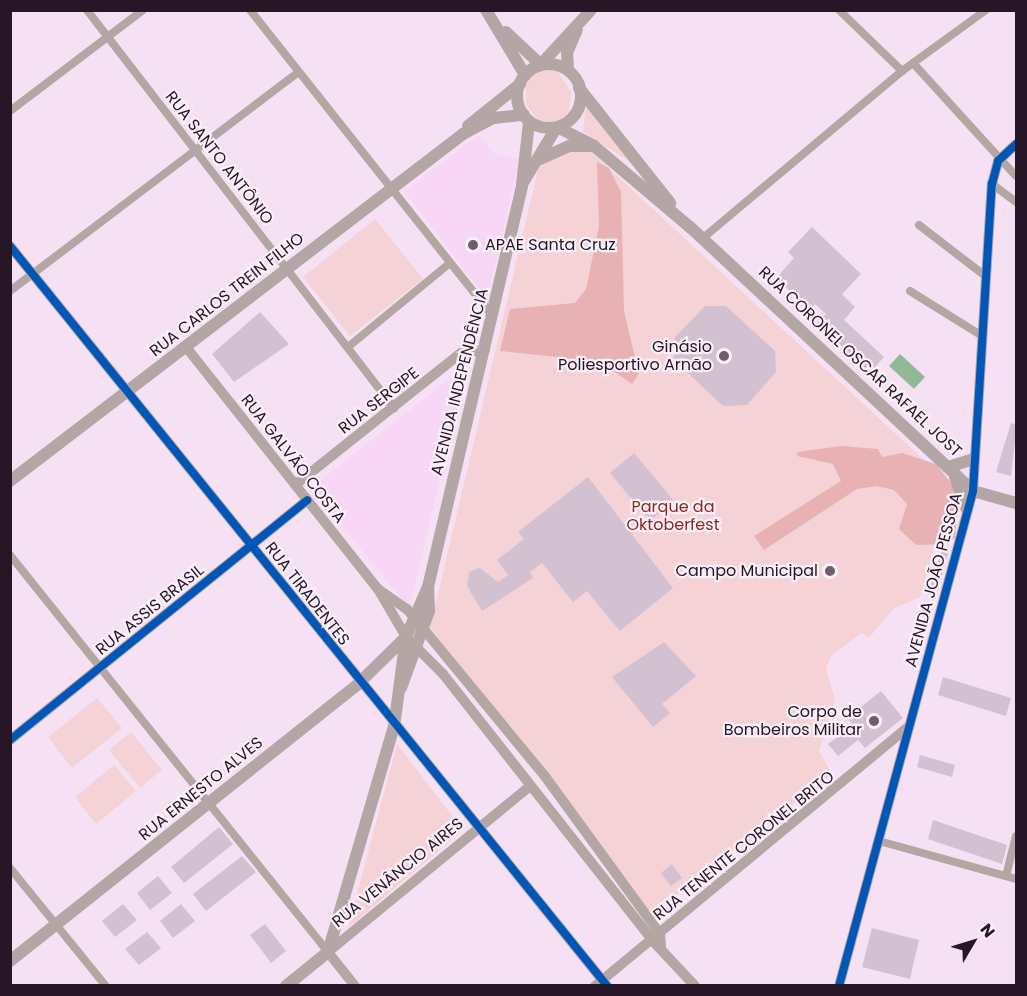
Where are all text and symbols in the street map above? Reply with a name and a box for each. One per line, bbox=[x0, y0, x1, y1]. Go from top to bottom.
street label: RUA SANTO ANTÔNIO bbox=[161, 88, 277, 228]
street label: RUA CARLOS TREIN FILHO bbox=[146, 229, 308, 361]
place label: APAE Santa Cruz bbox=[485, 235, 616, 255]
marker: APAE Santa Cruz bbox=[466, 238, 480, 252]
street label: RUA CORONEL OSCAR RAFAEL JOST bbox=[755, 263, 965, 461]
street label: AVENIDA INDEPENDÊNCIA bbox=[427, 286, 493, 478]
place label: Ginásio Poliesportivo Arnão bbox=[558, 337, 712, 375]
marker: Ginásio Poliesportivo Arnão bbox=[717, 349, 731, 363]
street label: RUA SERGIPE bbox=[335, 364, 423, 438]
street label: RUA GALVÃO COSTA bbox=[237, 391, 349, 527]
street label: AVENIDA JOÃO PESSOA bbox=[901, 491, 967, 669]
park label: Parque da Oktoberfest bbox=[627, 497, 719, 535]
street label: RUA TIRADENTES bbox=[261, 539, 353, 649]
street label: RUA ASSIS BRASIL bbox=[92, 561, 208, 659]
place label: Campo Municipal bbox=[676, 561, 818, 581]
marker: Campo Municipal bbox=[823, 564, 837, 578]
place label: Corpo de Bombeiros Militar bbox=[724, 702, 862, 740]
marker: Corpo de Bombeiros Militar bbox=[867, 714, 881, 728]
street label: RUA ERNESTO ALVES bbox=[135, 733, 267, 845]
street label: RUA TENENTE CORONEL BRITO bbox=[650, 767, 838, 925]
street label: RUA VENÂNCIO AIRES bbox=[329, 814, 467, 932]
north arrow bbox=[943, 912, 1003, 972]
text: N bbox=[975, 919, 1000, 942]

